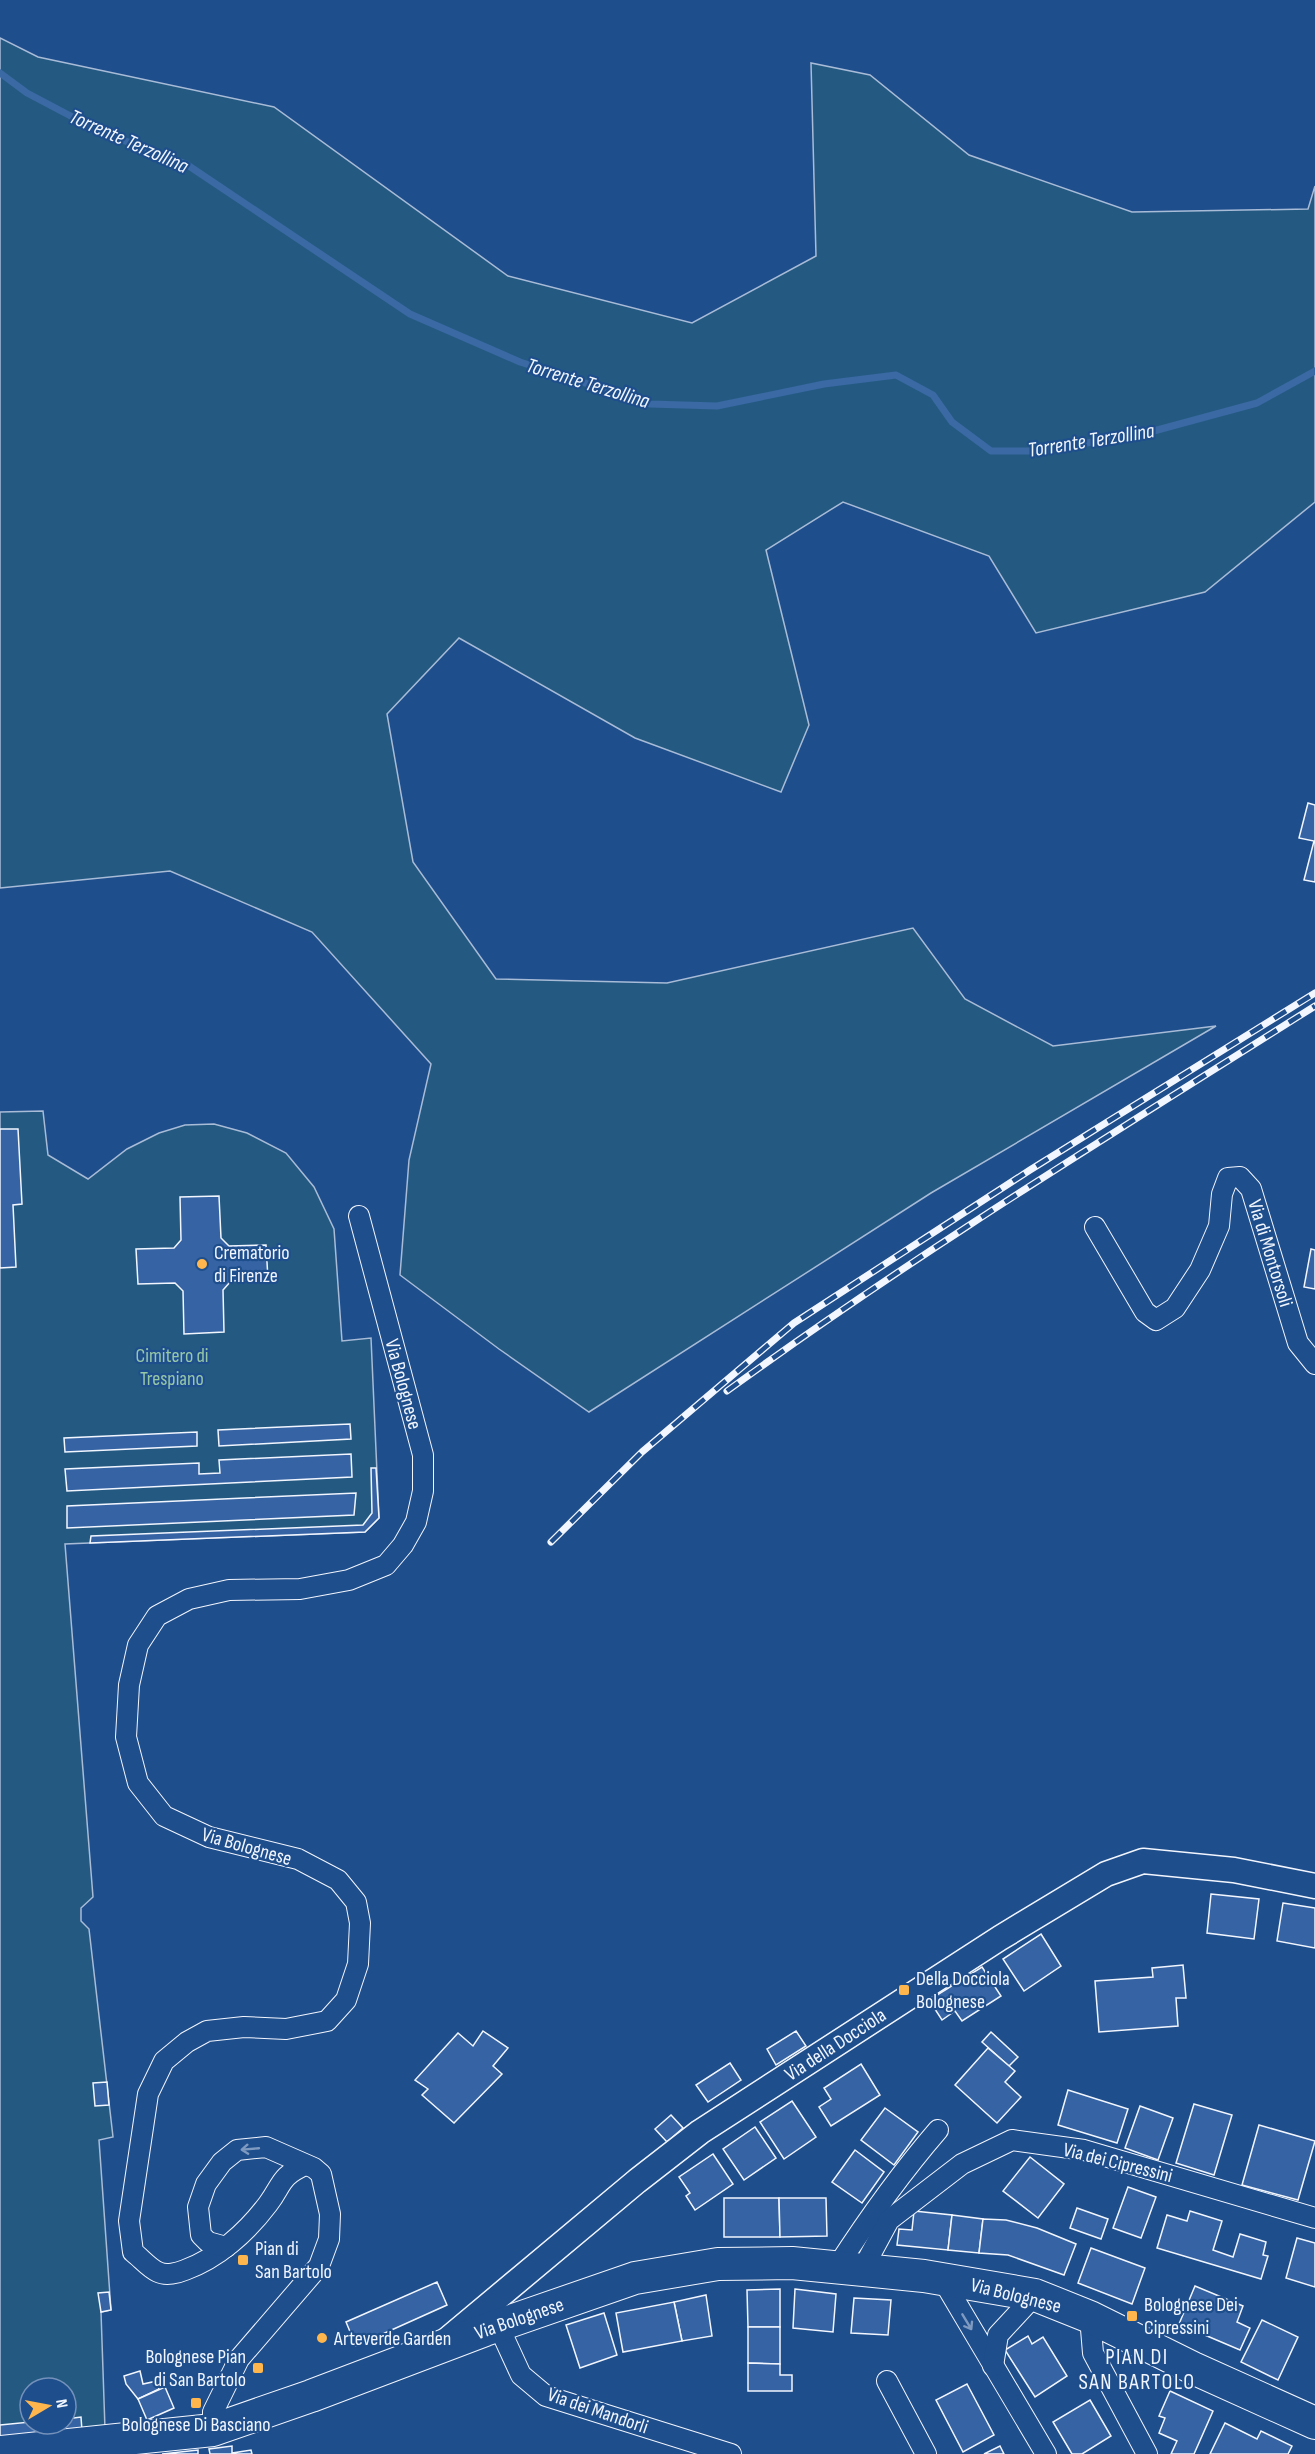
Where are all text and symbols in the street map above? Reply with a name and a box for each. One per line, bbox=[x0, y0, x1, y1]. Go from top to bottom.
water label: Torrente Terzollina bbox=[65, 104, 193, 179]
water label: Torrente Terzollina bbox=[523, 353, 653, 414]
water label: Torrente Terzollina bbox=[1026, 418, 1157, 463]
street label: Via di Montorsoli bbox=[1242, 1197, 1298, 1310]
place label: Crematorio di Firenze bbox=[214, 1241, 290, 1288]
marker: Crematorio di Firenze bbox=[195, 1257, 209, 1271]
street label: Via Bolognese bbox=[379, 1336, 427, 1432]
park label: Cimitero di Trespiano bbox=[136, 1344, 208, 1391]
street label: Via Bolognese bbox=[199, 1823, 295, 1871]
place label: Della Docciola Bolognese bbox=[916, 1967, 1010, 2014]
marker: Della Docciola Bolognese bbox=[897, 1983, 911, 1997]
street label: Via della Docciola bbox=[780, 2003, 891, 2086]
street label: Via dei Cipressini bbox=[1060, 2138, 1175, 2188]
one-way arrow bbox=[240, 2144, 260, 2155]
place label: Pian di San Bartolo bbox=[255, 2237, 332, 2284]
marker: Pian di San Bartolo bbox=[236, 2253, 250, 2267]
street label: Via Bolognese bbox=[968, 2273, 1064, 2319]
street label: Via Bolognese bbox=[472, 2293, 567, 2345]
place label: Bolognese Dei Cipressini bbox=[1144, 2293, 1238, 2340]
marker: Bolognese Dei Cipressini bbox=[1125, 2309, 1139, 2323]
one-way arrow bbox=[961, 2313, 973, 2330]
place label: Arteverde Garden bbox=[333, 2327, 451, 2351]
marker: Arteverde Garden bbox=[315, 2331, 329, 2345]
district label: PIAN DI SAN BARTOLO bbox=[1078, 2344, 1196, 2396]
place label: Bolognese Pian di San Bartolo bbox=[145, 2345, 246, 2392]
marker: Bolognese Pian di San Bartolo bbox=[251, 2361, 265, 2375]
north arrow bbox=[18, 2376, 78, 2436]
street label: Via dei Mandorli bbox=[544, 2382, 651, 2439]
marker: Bolognese Di Basciano bbox=[189, 2396, 203, 2410]
text: N bbox=[51, 2398, 71, 2410]
place label: Bolognese Di Basciano bbox=[122, 2413, 271, 2437]

